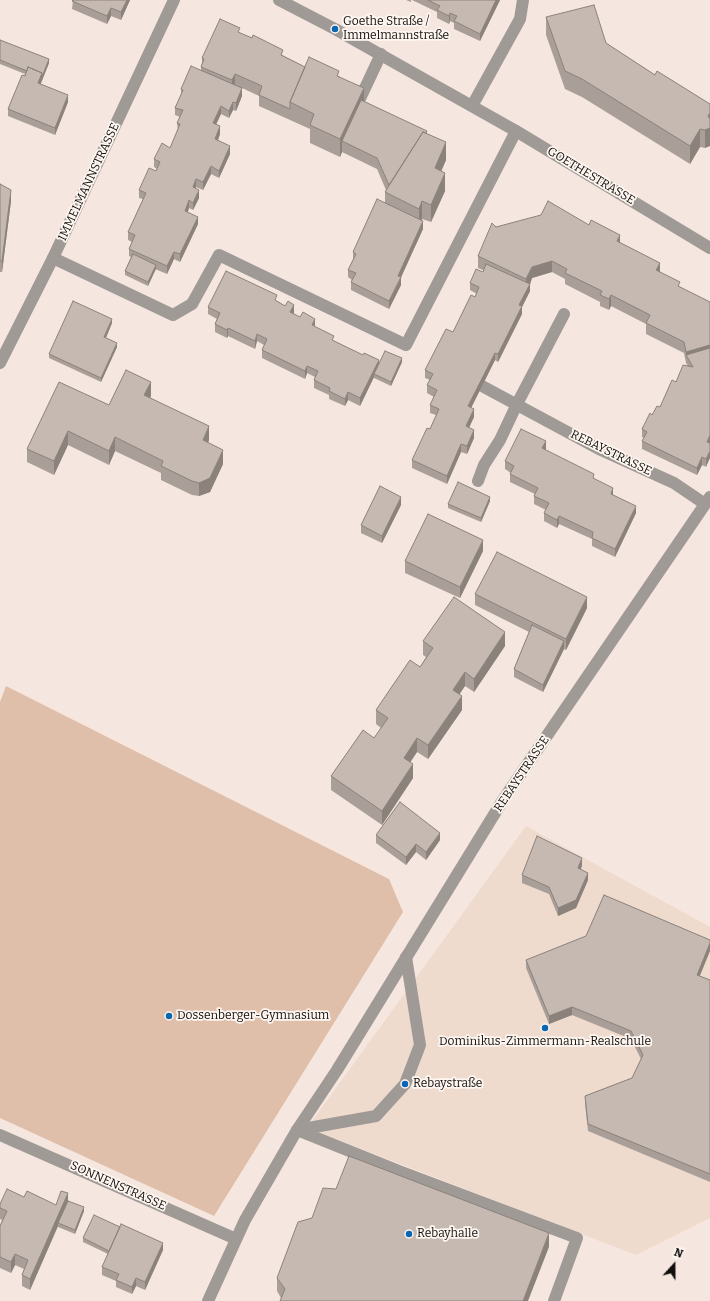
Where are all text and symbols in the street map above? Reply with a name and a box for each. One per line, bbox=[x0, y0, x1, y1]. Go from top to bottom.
place label: Goethe Straße / Immelmannstraße bbox=[343, 15, 449, 43]
marker: Goethe Straße / Immelmannstraße bbox=[330, 24, 340, 34]
street label: IMMELMANNSTRASSE bbox=[55, 121, 123, 243]
street label: GOETHESTRASSE bbox=[545, 144, 637, 208]
street label: REBAYSTRASSE bbox=[568, 427, 654, 479]
street label: REBAYSTRASSE bbox=[491, 733, 553, 815]
place label: Dossenberger-Gymnasium bbox=[177, 1009, 329, 1023]
marker: Dossenberger-Gymnasium bbox=[164, 1011, 174, 1021]
marker: Dominikus-Zimmermann-Realschule bbox=[540, 1023, 550, 1033]
place label: Dominikus-Zimmermann-Realschule bbox=[439, 1035, 651, 1049]
place label: Rebaystraße bbox=[413, 1077, 482, 1091]
marker: Rebaystraße bbox=[400, 1079, 410, 1089]
street label: SONNENSTRASSE bbox=[68, 1158, 168, 1214]
place label: Rebayhalle bbox=[417, 1227, 478, 1241]
marker: Rebayhalle bbox=[404, 1229, 414, 1239]
north arrow bbox=[654, 1245, 694, 1285]
text: N bbox=[672, 1246, 685, 1261]

